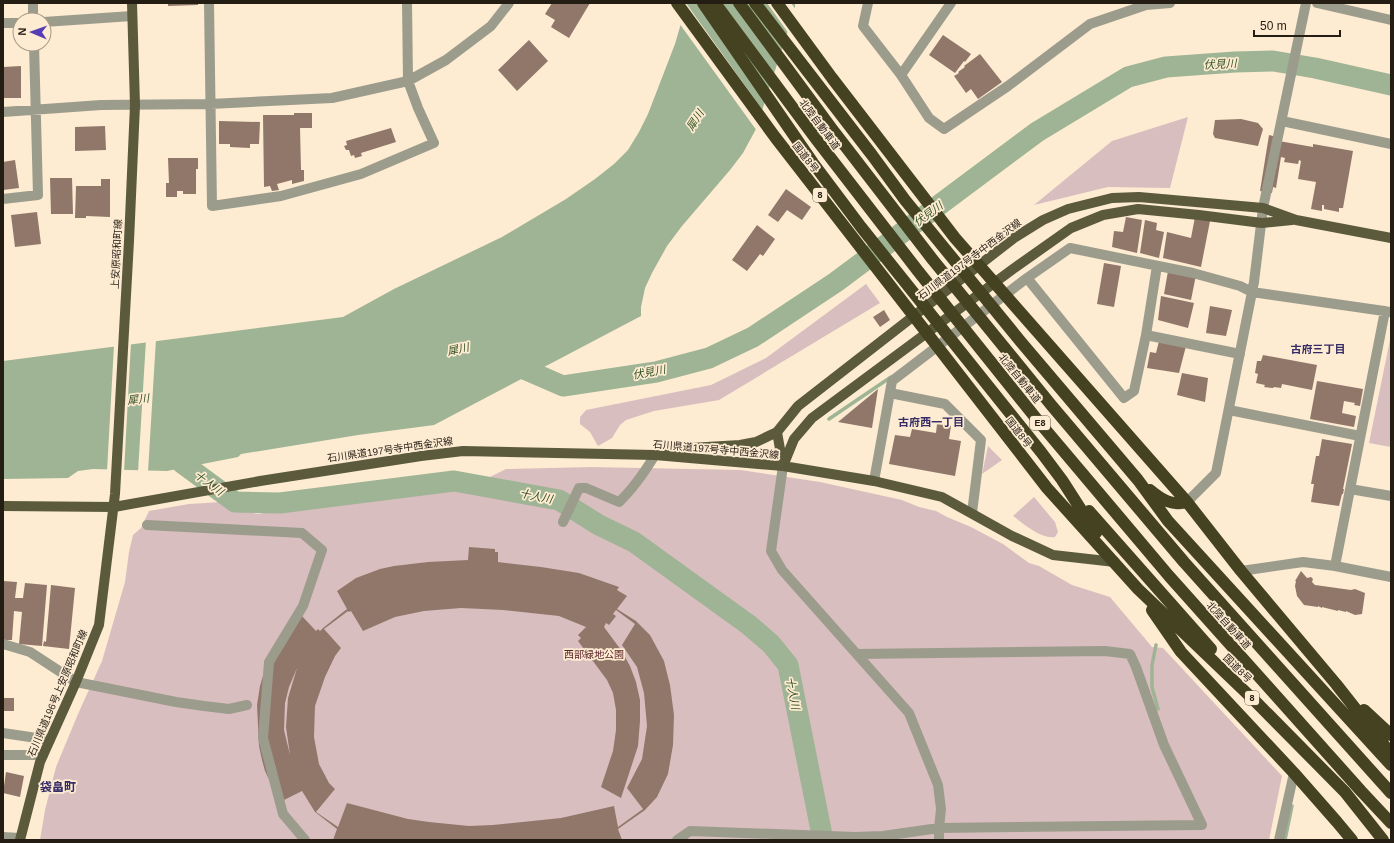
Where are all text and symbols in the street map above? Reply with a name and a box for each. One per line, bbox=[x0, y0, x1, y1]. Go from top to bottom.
north arrow bbox=[12, 12, 52, 52]
scale bar bbox=[1254, 12, 1340, 38]
text: 50 m bbox=[1260, 19, 1287, 33]
text: N bbox=[16, 27, 28, 36]
water label: 伏見川 bbox=[1203, 57, 1238, 71]
street label: 北陸自動車道 bbox=[797, 97, 842, 152]
water label: 犀川 bbox=[684, 107, 707, 132]
street label: 国道8号 bbox=[790, 140, 821, 175]
road number: 8 bbox=[813, 188, 827, 202]
water label: 伏見川 bbox=[911, 199, 946, 229]
street label: 石川県道197号寺中西金沢線 bbox=[915, 217, 1023, 302]
street label: 上安原昭和町線 bbox=[109, 219, 124, 289]
water label: 犀川 bbox=[446, 341, 471, 357]
district label: 古府三丁目 bbox=[1291, 343, 1346, 355]
street label: 北陸自動車道 bbox=[996, 352, 1043, 405]
water label: 伏見川 bbox=[632, 363, 667, 381]
water label: 犀川 bbox=[126, 392, 151, 406]
street label: 国道8号 bbox=[1003, 415, 1034, 450]
district label: 古府西一丁目 bbox=[898, 416, 964, 428]
road number: E8 bbox=[1030, 416, 1050, 430]
street label: 石川県道197号寺中西金沢線 bbox=[327, 435, 454, 464]
street label: 石川県道197号寺中西金沢線 bbox=[652, 438, 780, 460]
water label: 十人川 bbox=[192, 468, 227, 498]
water label: 十人川 bbox=[519, 487, 554, 505]
street label: 北陸自動車道 bbox=[1204, 599, 1253, 651]
street label: 石川県道196号上安原昭和町線 bbox=[26, 628, 89, 758]
park label: 西部緑地公園 bbox=[564, 649, 624, 660]
street label: 国道8号 bbox=[1221, 652, 1254, 685]
water label: 十人川 bbox=[784, 676, 802, 711]
road number: 8 bbox=[1245, 691, 1259, 705]
district label: 袋畠町 bbox=[39, 780, 76, 794]

